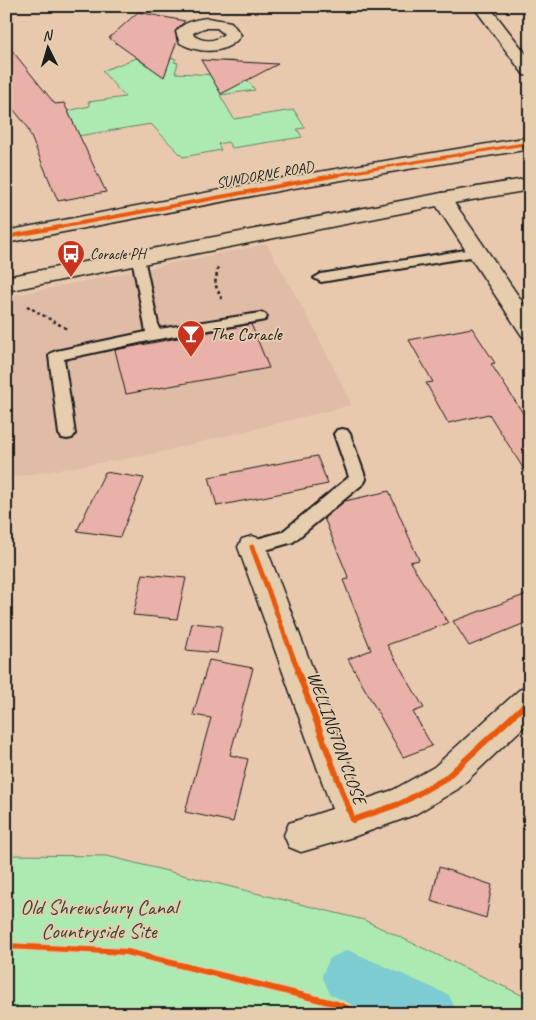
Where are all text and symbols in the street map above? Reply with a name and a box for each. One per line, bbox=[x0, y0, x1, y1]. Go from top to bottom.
north arrow bbox=[22, 22, 72, 72]
text: N bbox=[42, 26, 54, 44]
street label: SUNDORNE ROAD bbox=[215, 157, 316, 193]
bus stop icon: Coracle PH bbox=[56, 239, 86, 278]
place label: Coracle PH bbox=[90, 245, 148, 264]
bar icon: The Coracle bbox=[176, 319, 206, 358]
place label: The Coracle bbox=[210, 323, 283, 345]
street label: WELLINGTON CLOSE bbox=[303, 669, 372, 809]
park label: Old Shrewsbury Canal Countryside Site bbox=[20, 894, 181, 944]

